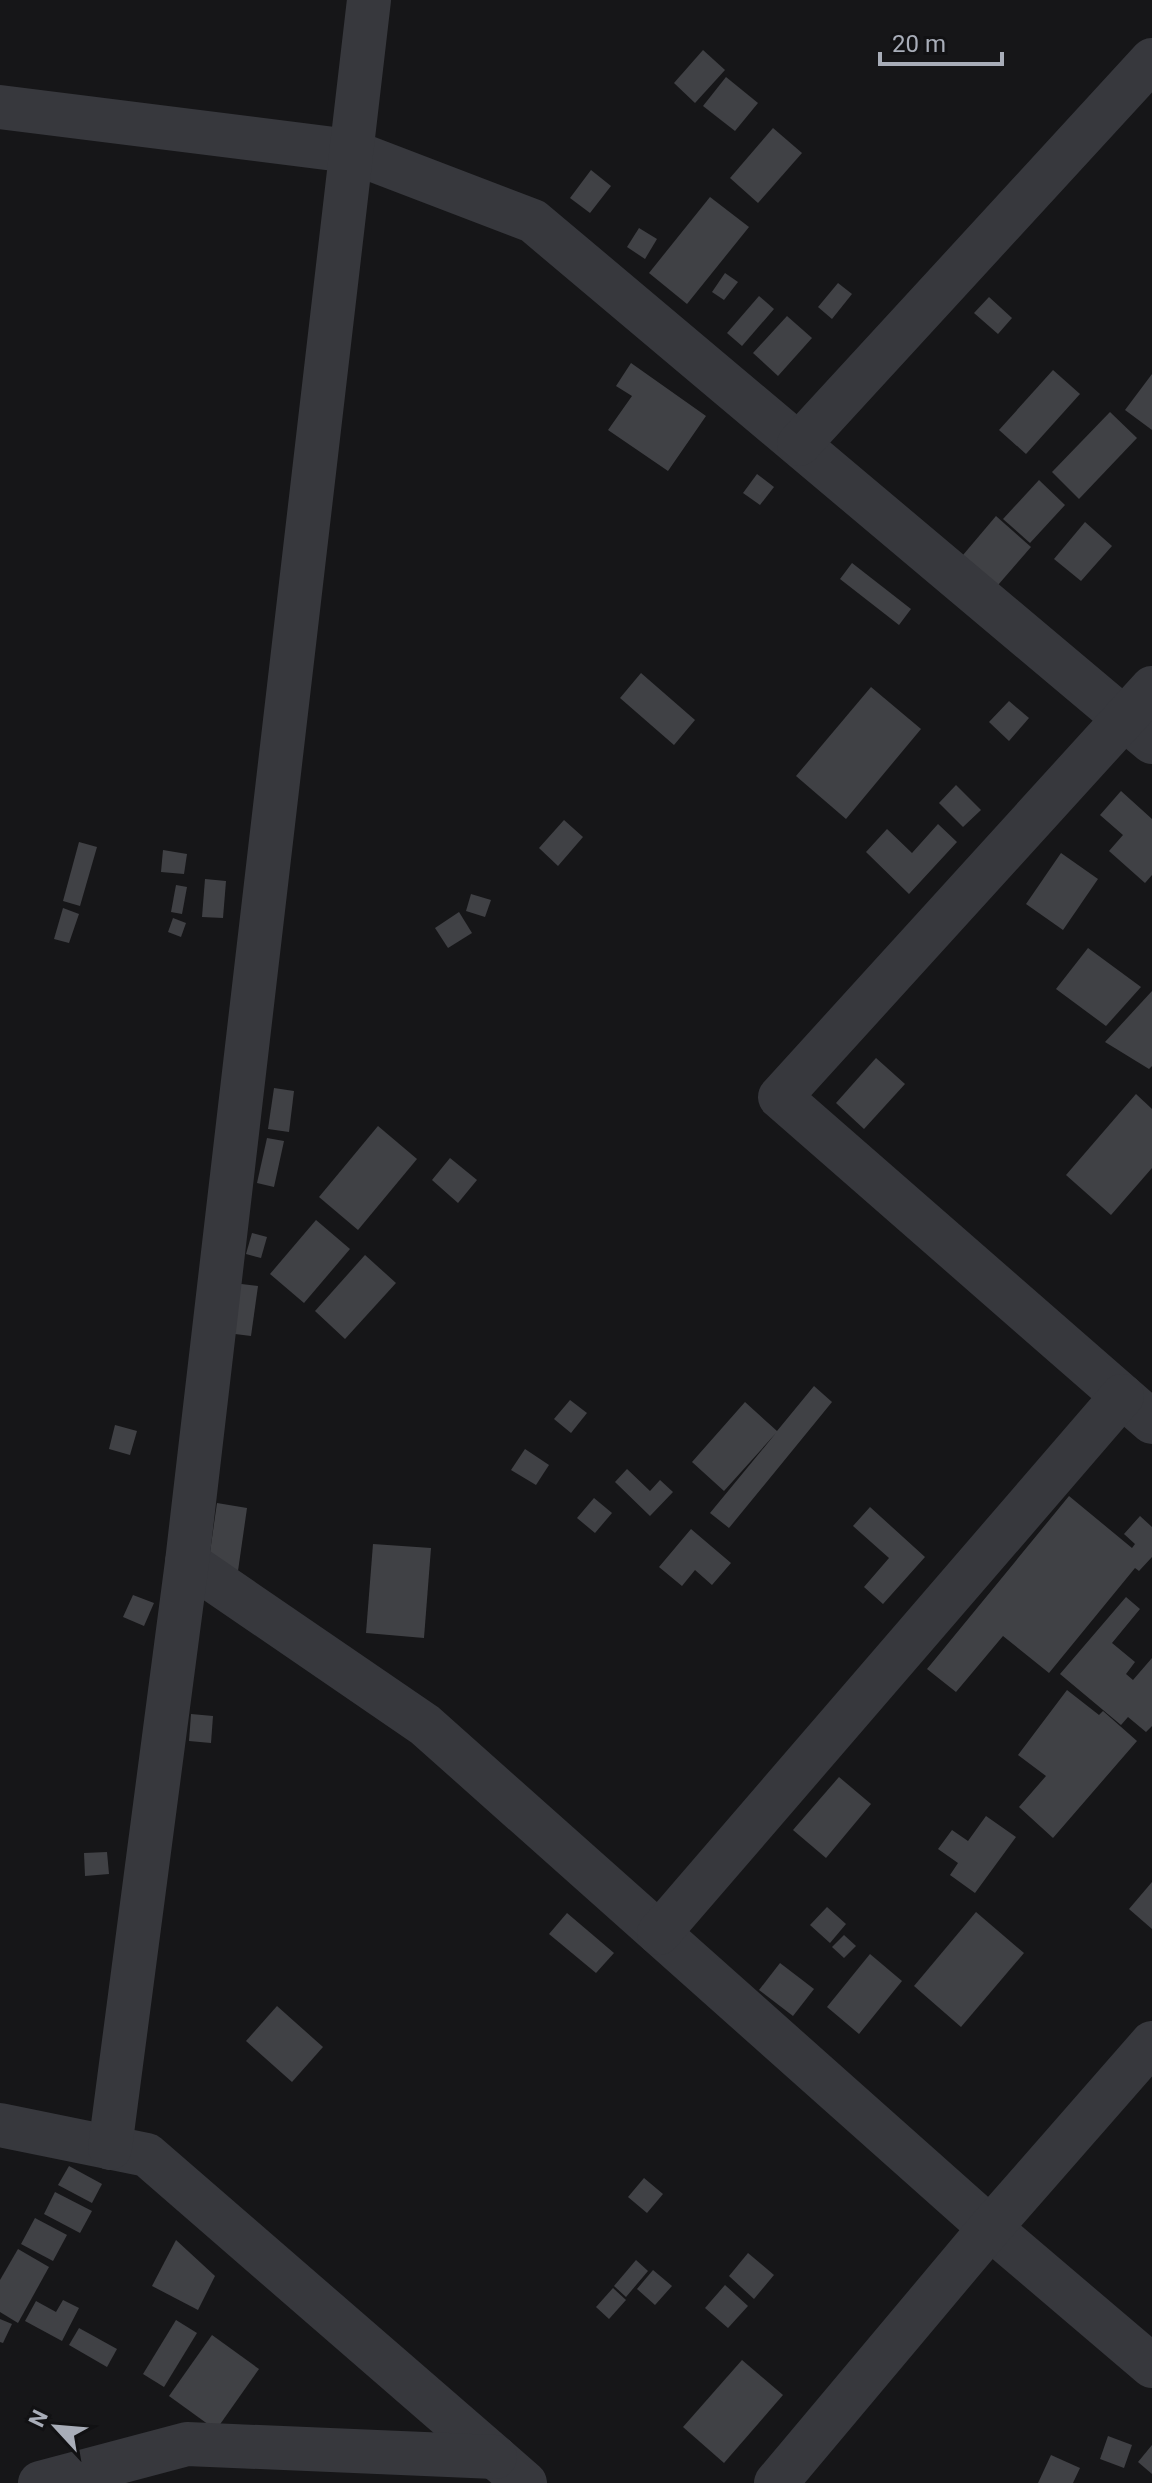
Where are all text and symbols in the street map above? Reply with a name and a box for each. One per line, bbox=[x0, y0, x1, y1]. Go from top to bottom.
scale bar bbox=[880, 16, 1002, 66]
text: 20 m bbox=[892, 30, 946, 58]
north arrow bbox=[16, 2387, 96, 2467]
text: N bbox=[24, 2406, 53, 2431]

